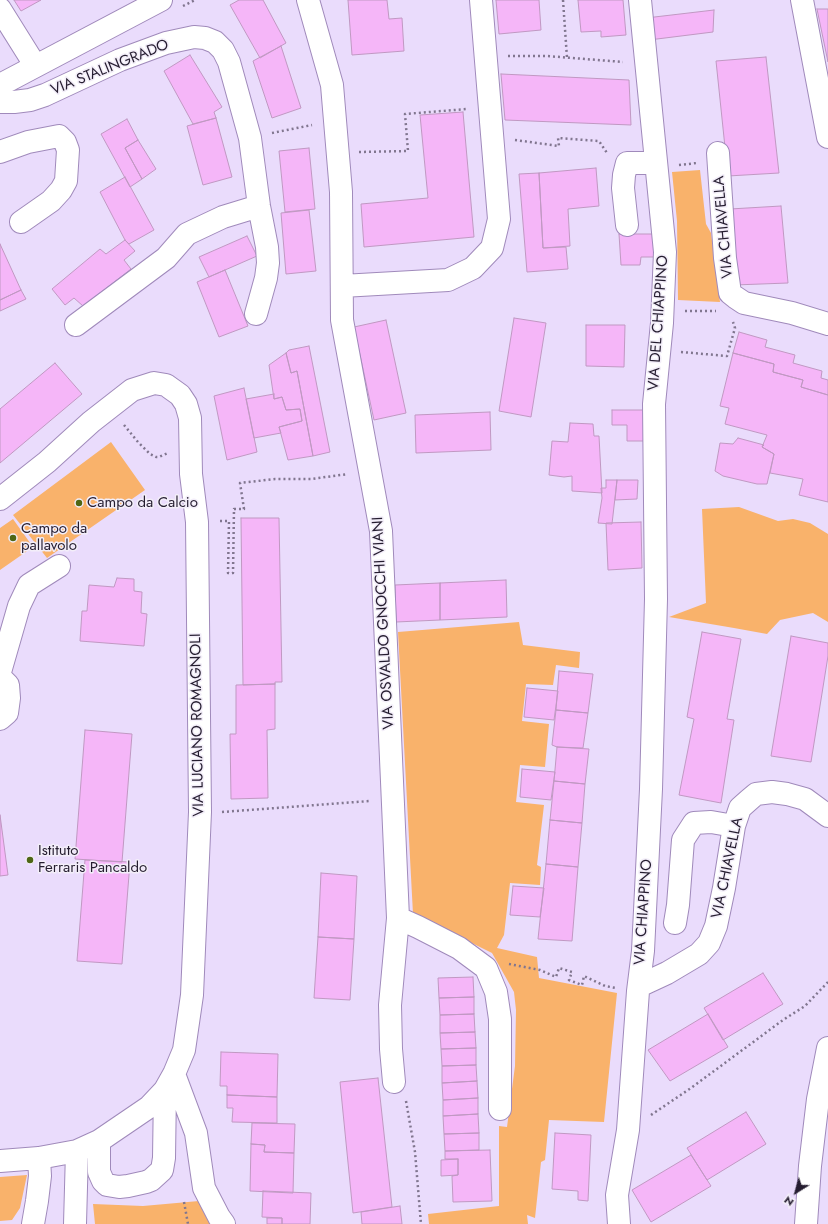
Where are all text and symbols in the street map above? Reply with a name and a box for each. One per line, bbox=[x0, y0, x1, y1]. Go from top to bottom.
street label: VIA STALINGRADO bbox=[48, 36, 172, 100]
street label: VIA CHIAVELLA bbox=[711, 175, 737, 279]
street label: VIA DEL CHIAPPINO bbox=[645, 255, 673, 391]
place label: Campo da Calcio bbox=[87, 494, 198, 512]
marker: Campo da Calcio bbox=[74, 498, 84, 508]
street label: VIA OSVALDO GNOCCHI VIANI bbox=[369, 516, 399, 730]
place label: Campo da pallavolo bbox=[21, 520, 87, 555]
marker: Campo da pallavolo bbox=[8, 533, 18, 543]
street label: VIA LUCIANO ROMAGNOLI bbox=[187, 633, 209, 817]
street label: VIA CHIAVELLA bbox=[708, 816, 748, 920]
place label: Istituto Ferraris Pancaldo bbox=[38, 842, 147, 877]
marker: Istituto Ferraris Pancaldo bbox=[25, 855, 35, 865]
street label: VIA CHIAPPINO bbox=[631, 858, 657, 966]
north arrow bbox=[776, 1172, 816, 1212]
text: N bbox=[780, 1193, 797, 1211]

